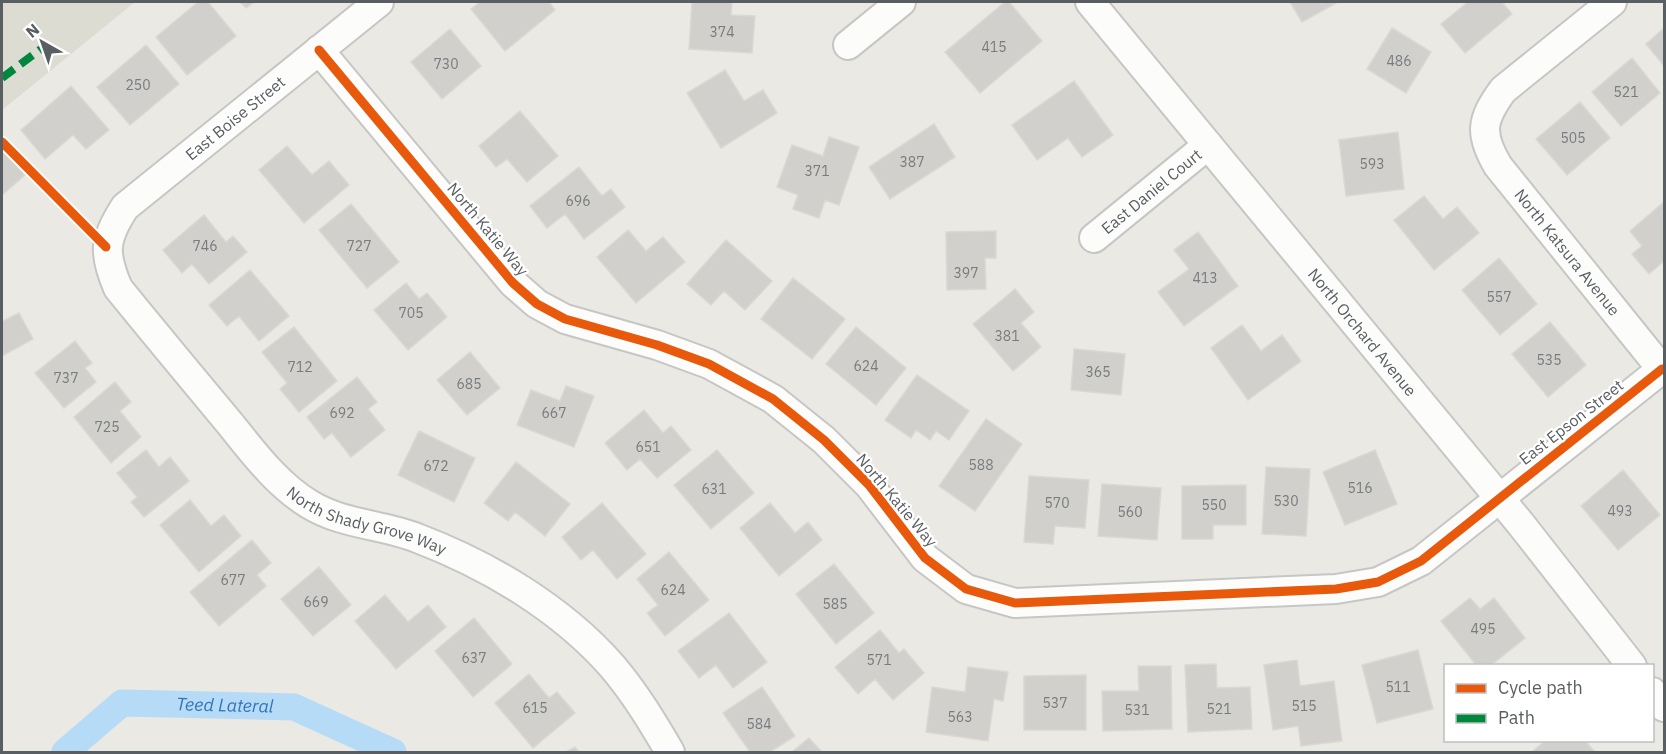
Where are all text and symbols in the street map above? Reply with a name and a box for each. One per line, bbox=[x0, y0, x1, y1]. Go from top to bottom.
north arrow bbox=[12, 12, 72, 72]
text: N bbox=[21, 19, 43, 42]
house number: 374 bbox=[709, 23, 735, 41]
house number: 415 bbox=[981, 38, 1007, 56]
house number: 486 bbox=[1386, 52, 1412, 70]
house number: 730 bbox=[433, 55, 459, 73]
street label: East Boise Street bbox=[181, 72, 289, 164]
house number: 250 bbox=[125, 76, 151, 94]
house number: 521 bbox=[1613, 83, 1639, 101]
house number: 505 bbox=[1560, 129, 1586, 147]
street label: East Daniel Court bbox=[1097, 144, 1206, 238]
house number: 387 bbox=[899, 153, 925, 171]
house number: 593 bbox=[1359, 155, 1385, 173]
house number: 371 bbox=[804, 162, 830, 180]
street label: North Katie Way bbox=[443, 178, 533, 280]
street label: North Katsura Avenue bbox=[1510, 185, 1625, 320]
house number: 696 bbox=[565, 192, 591, 210]
house number: 746 bbox=[192, 237, 218, 255]
house number: 727 bbox=[346, 237, 372, 255]
house number: 397 bbox=[953, 264, 979, 282]
street label: North Orchard Avenue bbox=[1304, 264, 1421, 400]
house number: 413 bbox=[1192, 269, 1218, 287]
house number: 557 bbox=[1486, 288, 1512, 306]
house number: 705 bbox=[398, 304, 424, 322]
house number: 381 bbox=[994, 327, 1020, 345]
house number: 535 bbox=[1536, 351, 1562, 369]
house number: 624 bbox=[853, 357, 879, 375]
house number: 712 bbox=[287, 358, 313, 376]
house number: 365 bbox=[1085, 363, 1111, 381]
house number: 737 bbox=[53, 369, 79, 387]
house number: 685 bbox=[456, 375, 482, 393]
street label: East Epson Street bbox=[1515, 375, 1627, 469]
house number: 692 bbox=[329, 404, 355, 422]
house number: 667 bbox=[541, 404, 567, 422]
house number: 725 bbox=[94, 418, 120, 436]
house number: 651 bbox=[635, 438, 661, 456]
street label: North Katie Way bbox=[852, 449, 942, 551]
house number: 588 bbox=[968, 456, 994, 474]
house number: 672 bbox=[423, 457, 449, 475]
house number: 516 bbox=[1347, 479, 1373, 497]
house number: 631 bbox=[701, 480, 727, 498]
street label: North Shady Grove Way bbox=[283, 482, 450, 559]
house number: 530 bbox=[1273, 492, 1299, 510]
house number: 570 bbox=[1044, 494, 1070, 512]
house number: 550 bbox=[1201, 496, 1227, 514]
house number: 493 bbox=[1607, 502, 1633, 520]
house number: 560 bbox=[1117, 503, 1143, 521]
house number: 677 bbox=[220, 571, 246, 589]
house number: 624 bbox=[660, 581, 686, 599]
house number: 669 bbox=[303, 593, 329, 611]
house number: 585 bbox=[822, 595, 848, 613]
house number: 495 bbox=[1470, 620, 1496, 638]
house number: 637 bbox=[461, 649, 487, 667]
house number: 571 bbox=[866, 651, 892, 669]
legend bbox=[1444, 664, 1654, 742]
text: Cycle path bbox=[1498, 676, 1583, 699]
house number: 511 bbox=[1385, 678, 1411, 696]
water label: Teed Lateral bbox=[176, 692, 274, 718]
house number: 537 bbox=[1042, 694, 1068, 712]
house number: 515 bbox=[1291, 697, 1317, 715]
house number: 615 bbox=[522, 699, 548, 717]
house number: 521 bbox=[1206, 700, 1232, 718]
house number: 531 bbox=[1124, 701, 1150, 719]
text: Path bbox=[1498, 706, 1535, 729]
house number: 563 bbox=[947, 708, 973, 726]
house number: 584 bbox=[746, 715, 772, 733]

